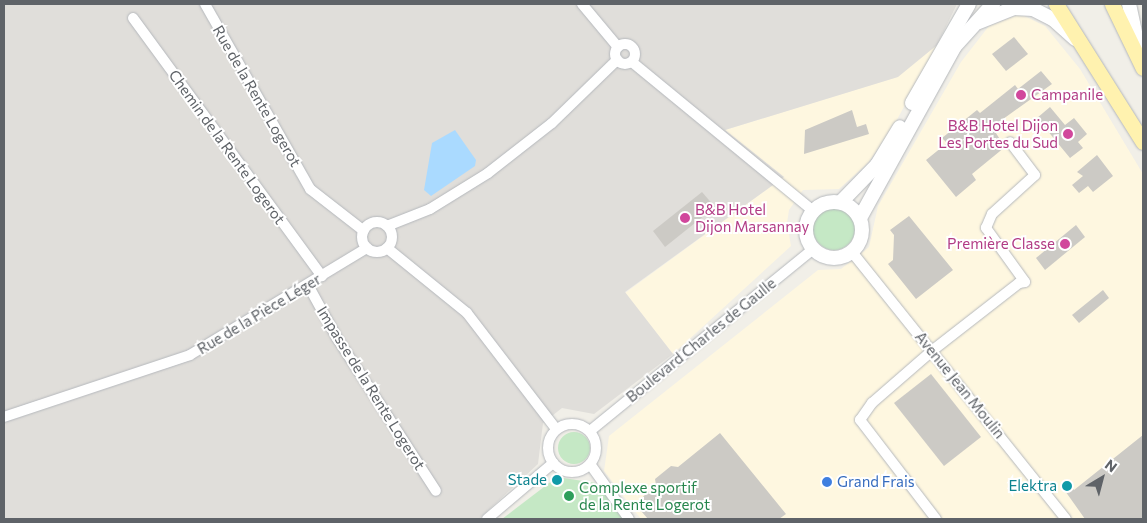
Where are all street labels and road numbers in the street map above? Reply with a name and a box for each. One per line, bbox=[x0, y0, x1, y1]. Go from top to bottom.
street label: Rue de la Rente Logerot bbox=[209, 22, 305, 170]
street label: Chemin de la Rente Logerot bbox=[165, 66, 289, 228]
street label: Rue de la Pièce Léger bbox=[194, 270, 324, 358]
street label: Boulevard Charles de Gaulle bbox=[622, 274, 780, 406]
street label: Impasse de la Rente Logerot bbox=[313, 303, 429, 473]
street label: Avenue Jean Moulin bbox=[911, 328, 1009, 442]

